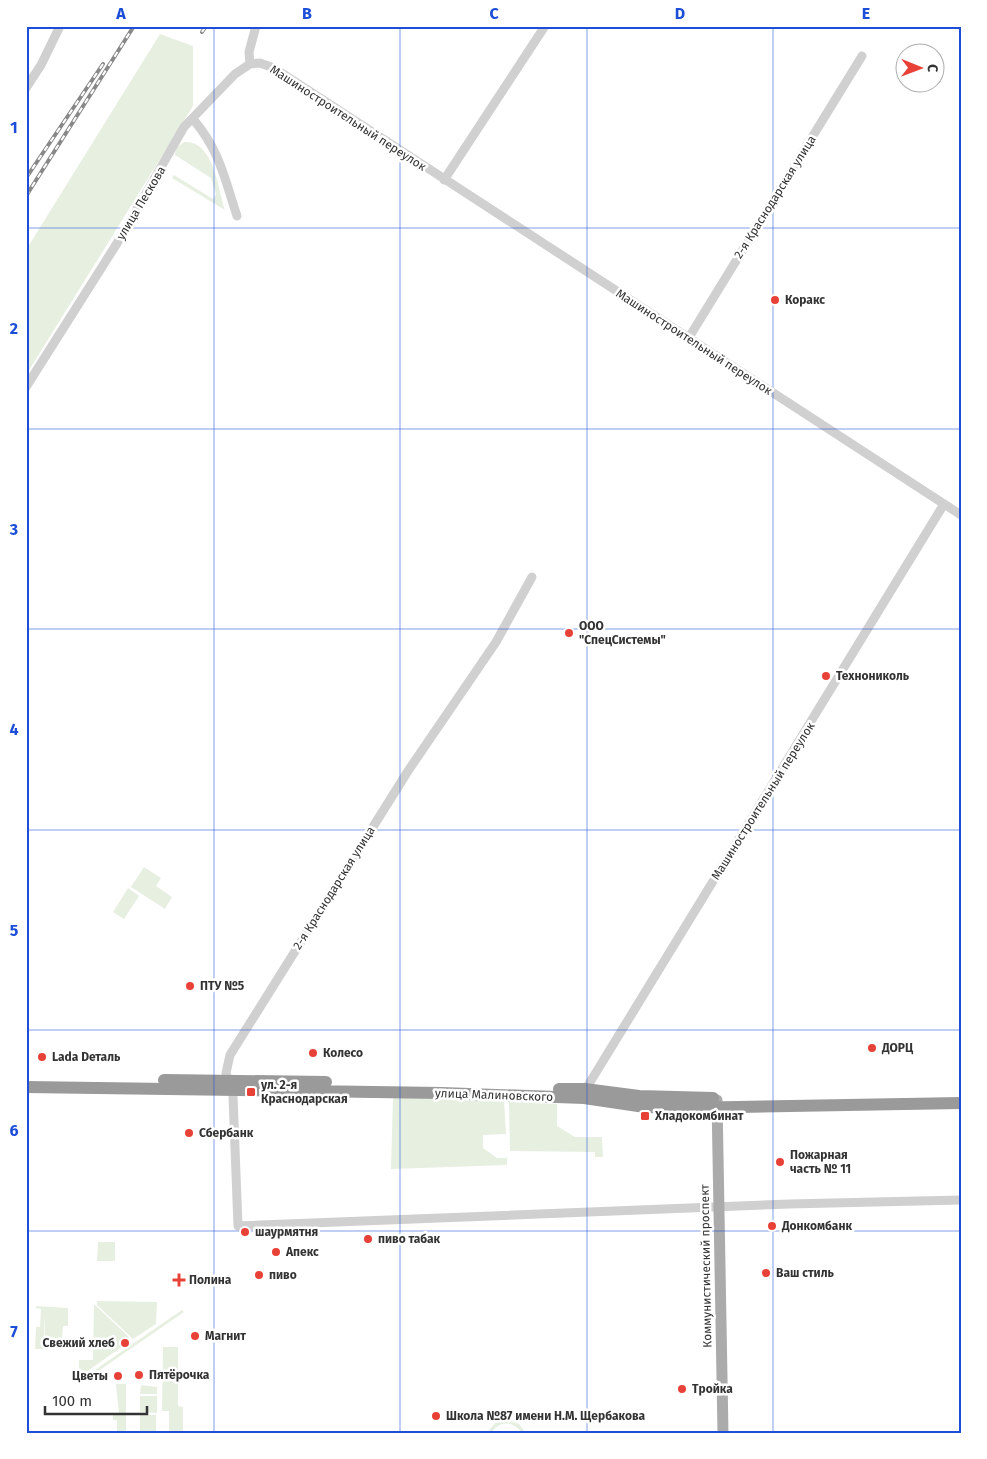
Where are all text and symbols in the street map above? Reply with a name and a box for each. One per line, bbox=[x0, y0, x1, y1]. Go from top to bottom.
text: A bbox=[115, 4, 126, 23]
text: B bbox=[302, 4, 312, 23]
text: C bbox=[489, 4, 499, 23]
text: D bbox=[675, 4, 685, 23]
text: E bbox=[862, 4, 870, 23]
north arrow bbox=[894, 42, 944, 92]
street label: Машиностроительный переулок bbox=[267, 62, 429, 174]
text: С bbox=[924, 64, 941, 72]
text: 1 bbox=[10, 118, 18, 137]
street label: 2-я Краснодарская улица bbox=[731, 133, 819, 261]
street label: улица Пескова bbox=[114, 164, 168, 242]
street label: Машиностроительный переулок bbox=[613, 286, 775, 398]
place label: Коракс bbox=[785, 293, 825, 307]
marker: Коракс bbox=[769, 294, 781, 306]
text: 2 bbox=[10, 319, 18, 338]
text: 3 bbox=[9, 520, 18, 539]
place label: ООО "СпецСистемы" bbox=[579, 619, 666, 647]
marker: ООО "СпецСистемы" bbox=[563, 627, 575, 639]
place label: Технониколь bbox=[836, 669, 910, 683]
marker: Технониколь bbox=[820, 670, 832, 682]
street label: Машиностроительный переулок bbox=[708, 719, 818, 882]
text: 4 bbox=[9, 720, 19, 739]
street label: 2-я Краснодарская улица bbox=[290, 824, 378, 952]
text: 5 bbox=[10, 921, 19, 940]
place label: ПТУ №5 bbox=[200, 979, 245, 993]
marker: ПТУ №5 bbox=[184, 980, 196, 992]
place label: ДОРЦ bbox=[881, 1041, 914, 1055]
marker: ДОРЦ bbox=[866, 1042, 878, 1054]
place label: Колесо bbox=[323, 1046, 363, 1060]
marker: Колесо bbox=[307, 1047, 319, 1059]
place label: Lada Dеталь bbox=[52, 1050, 121, 1064]
marker: Lada Dеталь bbox=[36, 1051, 48, 1063]
place label: ул. 2-я Краснодарская bbox=[260, 1078, 348, 1106]
marker: ул. 2-я Краснодарская bbox=[245, 1086, 257, 1098]
street label: улица Малиновского bbox=[435, 1086, 553, 1104]
place label: Хладокомбинат bbox=[654, 1109, 744, 1123]
marker: Хладокомбинат bbox=[639, 1110, 651, 1122]
text: 6 bbox=[9, 1121, 19, 1140]
place label: Сбербанк bbox=[199, 1126, 254, 1140]
marker: Сбербанк bbox=[183, 1127, 195, 1139]
place label: Пожарная часть № 11 bbox=[790, 1148, 851, 1176]
marker: Пожарная часть № 11 bbox=[774, 1156, 786, 1168]
street label: Коммунистический проспект bbox=[698, 1184, 714, 1348]
place label: Донкомбанк bbox=[781, 1219, 852, 1233]
marker: Донкомбанк bbox=[766, 1220, 778, 1232]
place label: шаурмятня bbox=[255, 1225, 318, 1239]
marker: шаурмятня bbox=[239, 1226, 251, 1238]
place label: пиво табак bbox=[378, 1232, 441, 1246]
marker: пиво табак bbox=[362, 1233, 374, 1245]
place label: Апекс bbox=[285, 1245, 319, 1259]
marker: Апекс bbox=[270, 1246, 282, 1258]
place label: Ваш стиль bbox=[776, 1266, 835, 1280]
marker: Ваш стиль bbox=[760, 1267, 772, 1279]
place label: пиво bbox=[269, 1268, 297, 1282]
marker: пиво bbox=[253, 1269, 265, 1281]
place label: Полина bbox=[189, 1273, 232, 1287]
marker: Полина bbox=[173, 1274, 185, 1286]
text: 7 bbox=[10, 1322, 18, 1341]
place label: Магнит bbox=[205, 1329, 246, 1343]
marker: Магнит bbox=[189, 1330, 201, 1342]
place label: Свежий хлеб bbox=[43, 1336, 115, 1350]
marker: Свежий хлеб bbox=[119, 1337, 131, 1349]
place label: Пятёрочка bbox=[149, 1368, 210, 1382]
place label: Цветы bbox=[72, 1369, 108, 1383]
marker: Пятёрочка bbox=[133, 1369, 145, 1381]
marker: Цветы bbox=[112, 1370, 124, 1382]
place label: Тройка bbox=[692, 1382, 733, 1396]
marker: Тройка bbox=[676, 1383, 688, 1395]
scale bar bbox=[45, 1384, 148, 1416]
text: 100 m bbox=[52, 1392, 92, 1410]
place label: Школа №87 имени Н.М. Щербакова bbox=[446, 1409, 645, 1423]
marker: Школа №87 имени Н.М. Щербакова bbox=[430, 1410, 442, 1422]

